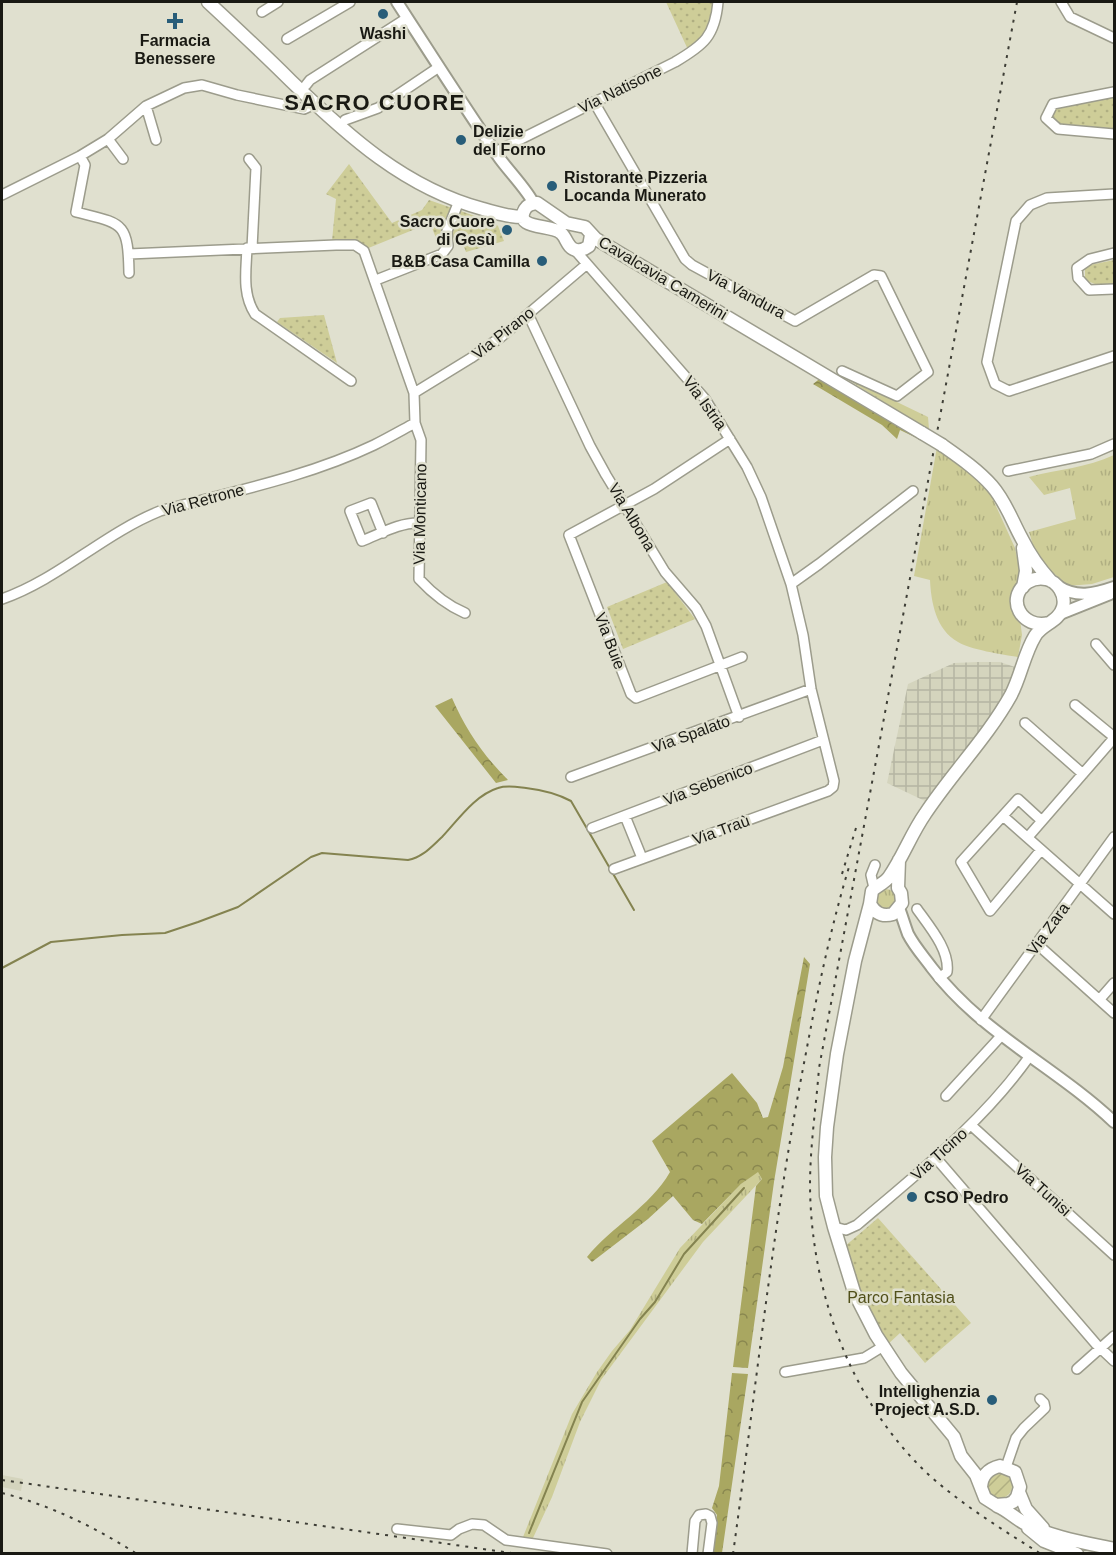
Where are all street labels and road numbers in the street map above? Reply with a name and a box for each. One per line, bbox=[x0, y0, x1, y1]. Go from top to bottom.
street label: Via Natisone bbox=[576, 61, 664, 116]
street label: Cavalcavia Camerini bbox=[596, 233, 730, 323]
street label: Via Vandura bbox=[704, 266, 788, 322]
street label: Via Pirano bbox=[469, 304, 537, 362]
street label: Via Istria bbox=[680, 373, 730, 433]
street label: Via Monticano bbox=[411, 463, 429, 565]
street label: Via Albona bbox=[605, 480, 659, 554]
street label: Via Retrone bbox=[160, 481, 246, 519]
street label: Via Buie bbox=[591, 610, 629, 672]
street label: Via Spalato bbox=[650, 712, 732, 756]
street label: Via Sebenico bbox=[661, 759, 755, 809]
street label: Via Traù bbox=[690, 812, 752, 848]
street label: Via Zara bbox=[1023, 900, 1073, 958]
street label: Via Ticino bbox=[908, 1125, 970, 1183]
street label: Via Tunisi bbox=[1012, 1161, 1074, 1219]

